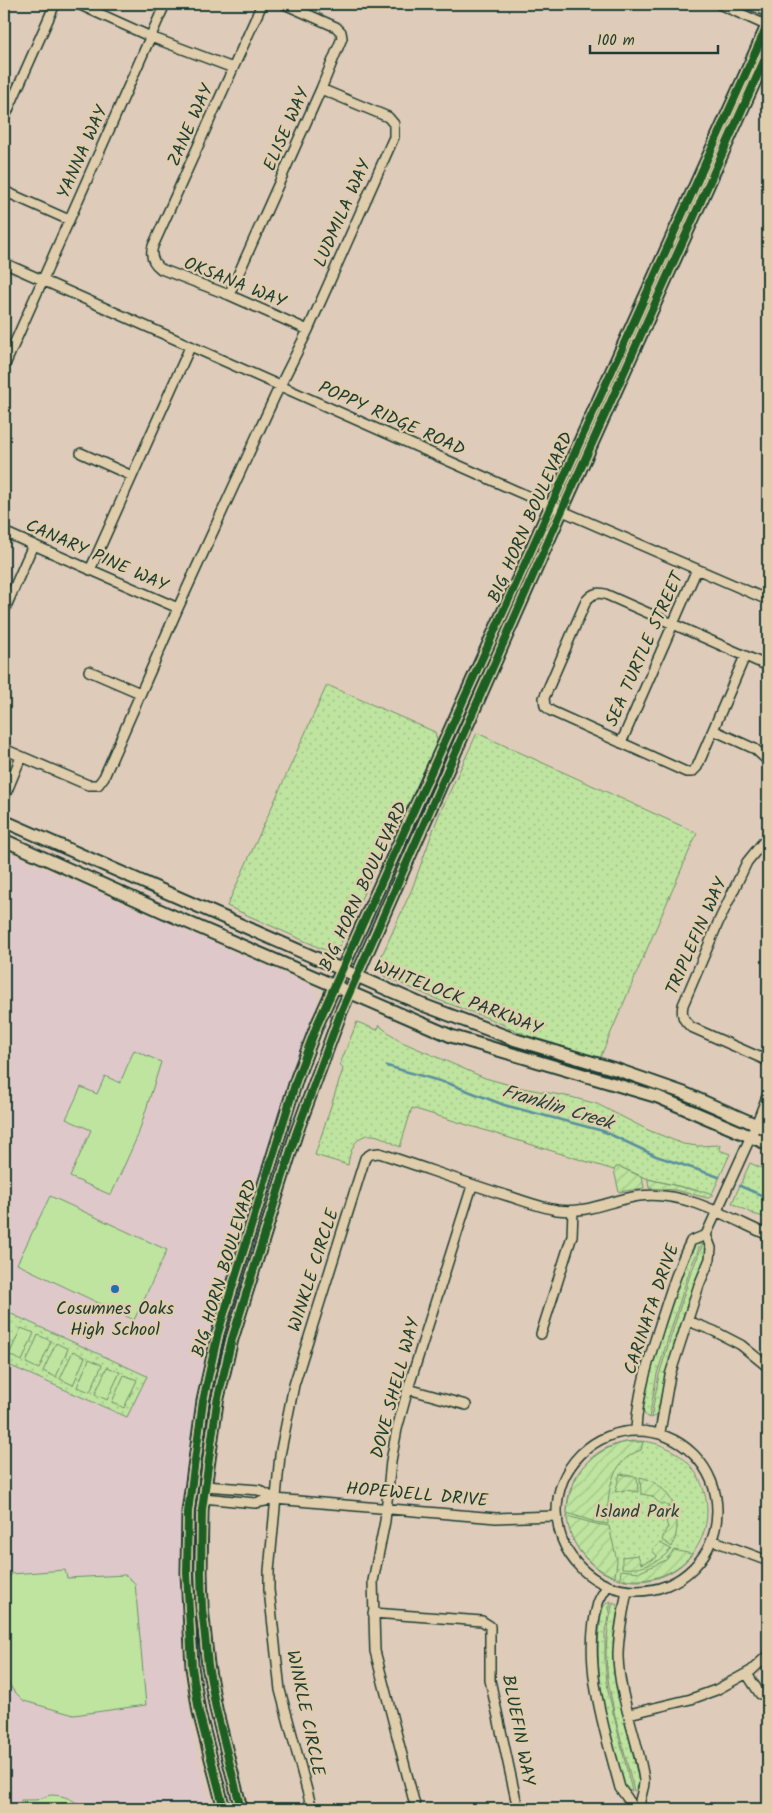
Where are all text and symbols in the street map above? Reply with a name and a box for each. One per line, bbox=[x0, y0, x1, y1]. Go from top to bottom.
scale bar bbox=[590, 22, 717, 54]
text: 100 m bbox=[597, 29, 635, 53]
street label: ZANE WAY bbox=[160, 79, 223, 171]
street label: ELISE WAY bbox=[256, 83, 319, 176]
street label: YANNA WAY bbox=[50, 101, 117, 204]
street label: LUDMILA WAY bbox=[307, 154, 380, 272]
street label: OKSANA WAY bbox=[179, 250, 290, 317]
street label: POPPY RIDGE ROAD bbox=[313, 374, 470, 465]
street label: BIG HORN BOULEVARD bbox=[481, 427, 582, 608]
street label: CANARY PINE WAY bbox=[20, 512, 173, 601]
street label: SEA TURTLE STREET bbox=[598, 566, 693, 732]
street label: BIG HORN BOULEVARD bbox=[312, 797, 417, 976]
street label: TRIPLEFIN WAY bbox=[659, 873, 736, 1000]
street label: WHITELOCK PARKWAY bbox=[369, 953, 547, 1044]
water label: Franklin Creek bbox=[498, 1077, 620, 1140]
street label: BIG HORN BOULEVARD bbox=[185, 1176, 266, 1361]
street label: WINKLE CIRCLE bbox=[281, 1205, 348, 1336]
street label: CARINATA DRIVE bbox=[616, 1240, 689, 1379]
marker: Cosumnes Oaks High School bbox=[109, 1283, 121, 1295]
place label: Cosumnes Oaks High School bbox=[56, 1295, 174, 1345]
street label: DOVE SHELL WAY bbox=[364, 1314, 429, 1462]
street label: HOPEWELL DRIVE bbox=[345, 1475, 490, 1516]
park label: Island Park bbox=[595, 1498, 680, 1527]
street label: WINKLE CIRCLE bbox=[277, 1648, 332, 1779]
street label: BLUEFIN WAY bbox=[493, 1672, 543, 1789]

